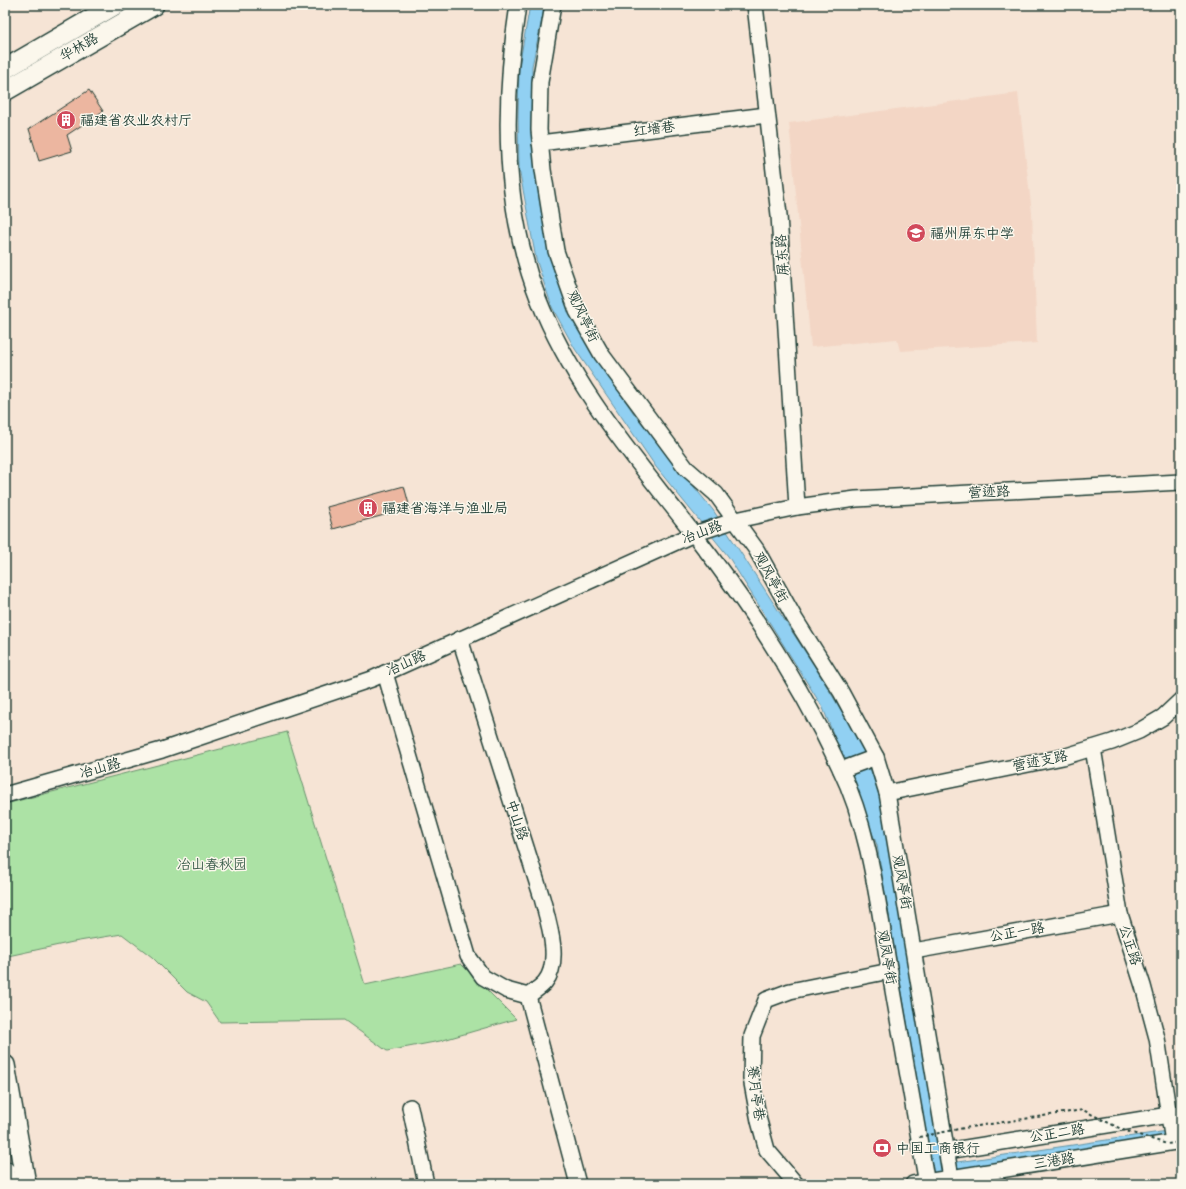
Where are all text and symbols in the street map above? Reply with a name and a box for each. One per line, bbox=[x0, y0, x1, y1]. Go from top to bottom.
street label: 华林路 bbox=[57, 29, 101, 65]
building icon: 福建省农业农村厅 bbox=[55, 109, 77, 131]
place label: 福建省农业农村厅 bbox=[80, 112, 192, 129]
street label: 红墙巷 bbox=[632, 118, 677, 140]
school or university icon: 福州屏东中学 bbox=[905, 222, 927, 244]
place label: 福州屏东中学 bbox=[930, 225, 1014, 242]
street label: 屏东路 bbox=[772, 233, 792, 277]
street label: 观风亭街 bbox=[563, 287, 603, 345]
street label: 营迹路 bbox=[968, 482, 1010, 502]
building icon: 福建省海洋与渔业局 bbox=[357, 497, 379, 519]
place label: 福建省海洋与渔业局 bbox=[382, 500, 508, 517]
street label: 冶山路 bbox=[679, 517, 725, 547]
street label: 观风亭街 bbox=[750, 548, 792, 606]
street label: 冶山路 bbox=[383, 647, 429, 679]
street label: 营迹支路 bbox=[1011, 747, 1069, 775]
street label: 冶山路 bbox=[77, 754, 123, 782]
street label: 中山路 bbox=[502, 797, 532, 843]
street label: 观风亭街 bbox=[889, 853, 915, 911]
park label: 冶山春秋园 bbox=[177, 856, 247, 873]
street label: 公正一路 bbox=[988, 919, 1046, 945]
street label: 公正路 bbox=[1115, 922, 1145, 968]
street label: 观凤亭街 bbox=[874, 928, 900, 986]
street label: 赛月亭巷 bbox=[744, 1064, 768, 1123]
street label: 公正二路 bbox=[1028, 1120, 1086, 1146]
bank icon: 中国工商银行 bbox=[871, 1137, 893, 1159]
place label: 中国工商银行 bbox=[896, 1140, 980, 1157]
street label: 三港路 bbox=[1032, 1149, 1076, 1173]

